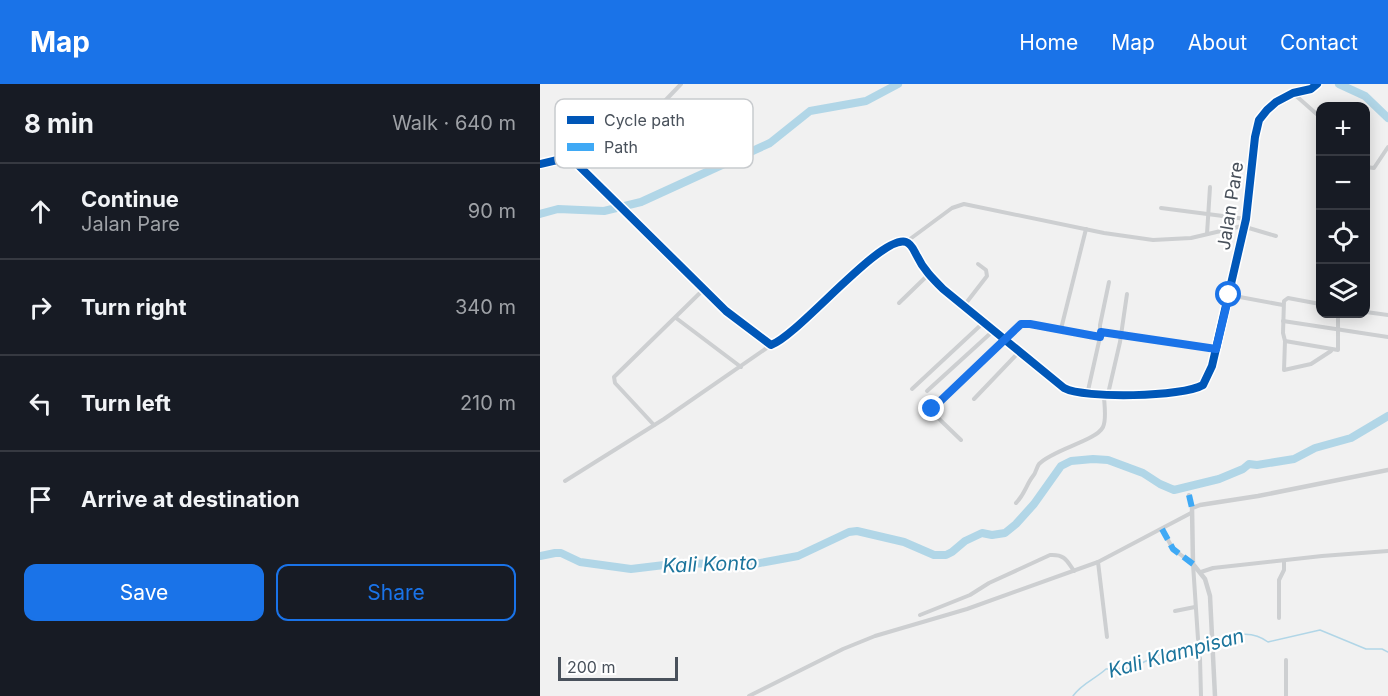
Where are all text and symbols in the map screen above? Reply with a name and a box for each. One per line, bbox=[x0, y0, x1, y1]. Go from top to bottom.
text: Map bbox=[30, 25, 90, 59]
text: Home bbox=[1019, 30, 1078, 55]
text: Map bbox=[1111, 30, 1155, 55]
text: About bbox=[1188, 30, 1247, 55]
text: Contact bbox=[1280, 30, 1358, 55]
legend bbox=[555, 99, 753, 168]
map controls bbox=[1316, 102, 1370, 318]
button: + bbox=[1316, 102, 1370, 156]
text: 8 min bbox=[24, 108, 94, 139]
text: Cycle path bbox=[604, 110, 685, 130]
text: Walk · 640 m bbox=[392, 111, 516, 135]
text: Path bbox=[604, 137, 638, 157]
button: − bbox=[1316, 156, 1370, 210]
street label: Jalan Pare bbox=[1213, 160, 1247, 252]
text: Continue bbox=[81, 186, 179, 212]
icon: ahead bbox=[24, 195, 57, 228]
text: 90 m bbox=[468, 199, 516, 223]
button: locate bbox=[1316, 210, 1370, 264]
text: Jalan Pare bbox=[81, 212, 180, 236]
button: layers bbox=[1316, 264, 1370, 318]
route start bbox=[1215, 281, 1241, 307]
icon: right bbox=[24, 291, 57, 324]
text: Turn right bbox=[81, 294, 187, 320]
text: 340 m bbox=[455, 295, 516, 319]
icon: left bbox=[24, 387, 57, 420]
text: Turn left bbox=[81, 390, 171, 416]
text: 210 m bbox=[460, 391, 516, 415]
route end bbox=[918, 395, 944, 421]
icon: arrive bbox=[24, 483, 57, 516]
text: Arrive at destination bbox=[81, 486, 300, 512]
water label: Kali Konto bbox=[662, 550, 758, 578]
button: Save bbox=[24, 564, 264, 621]
button: Share bbox=[276, 564, 516, 621]
water label: Kali Klampisan bbox=[1105, 623, 1247, 683]
scale bar bbox=[558, 654, 678, 682]
text: 200 m bbox=[567, 657, 615, 677]

